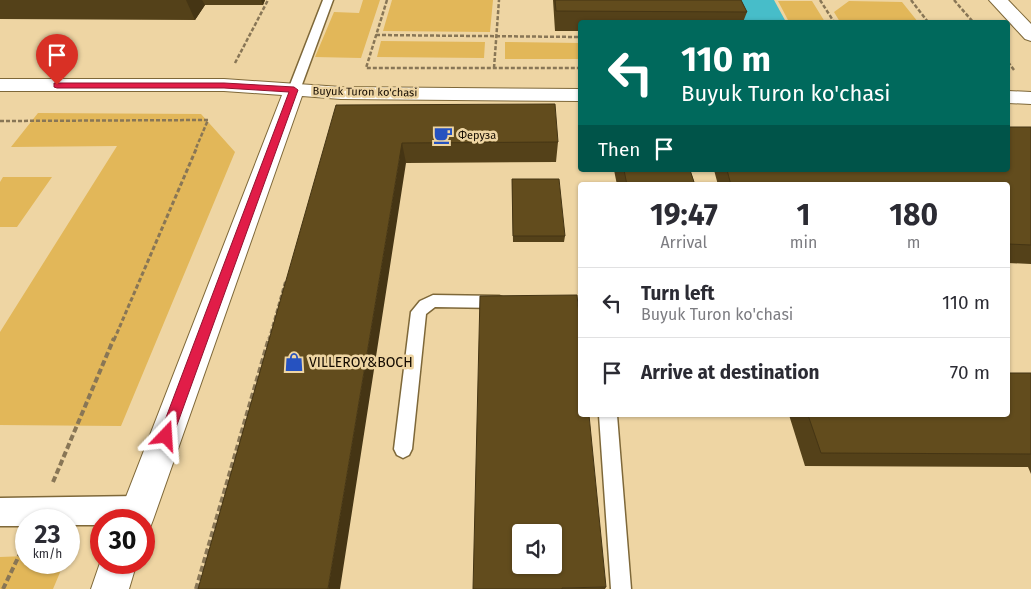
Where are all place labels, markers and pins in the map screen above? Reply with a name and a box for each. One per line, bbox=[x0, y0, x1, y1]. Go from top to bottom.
pin bbox=[36, 34, 78, 85]
cafe icon: Феруза bbox=[432, 124, 454, 146]
place label: Феруза bbox=[458, 129, 496, 142]
shop icon: VILLEROY&BOCH bbox=[283, 351, 305, 373]
place label: VILLEROY&BOCH bbox=[309, 354, 413, 371]

